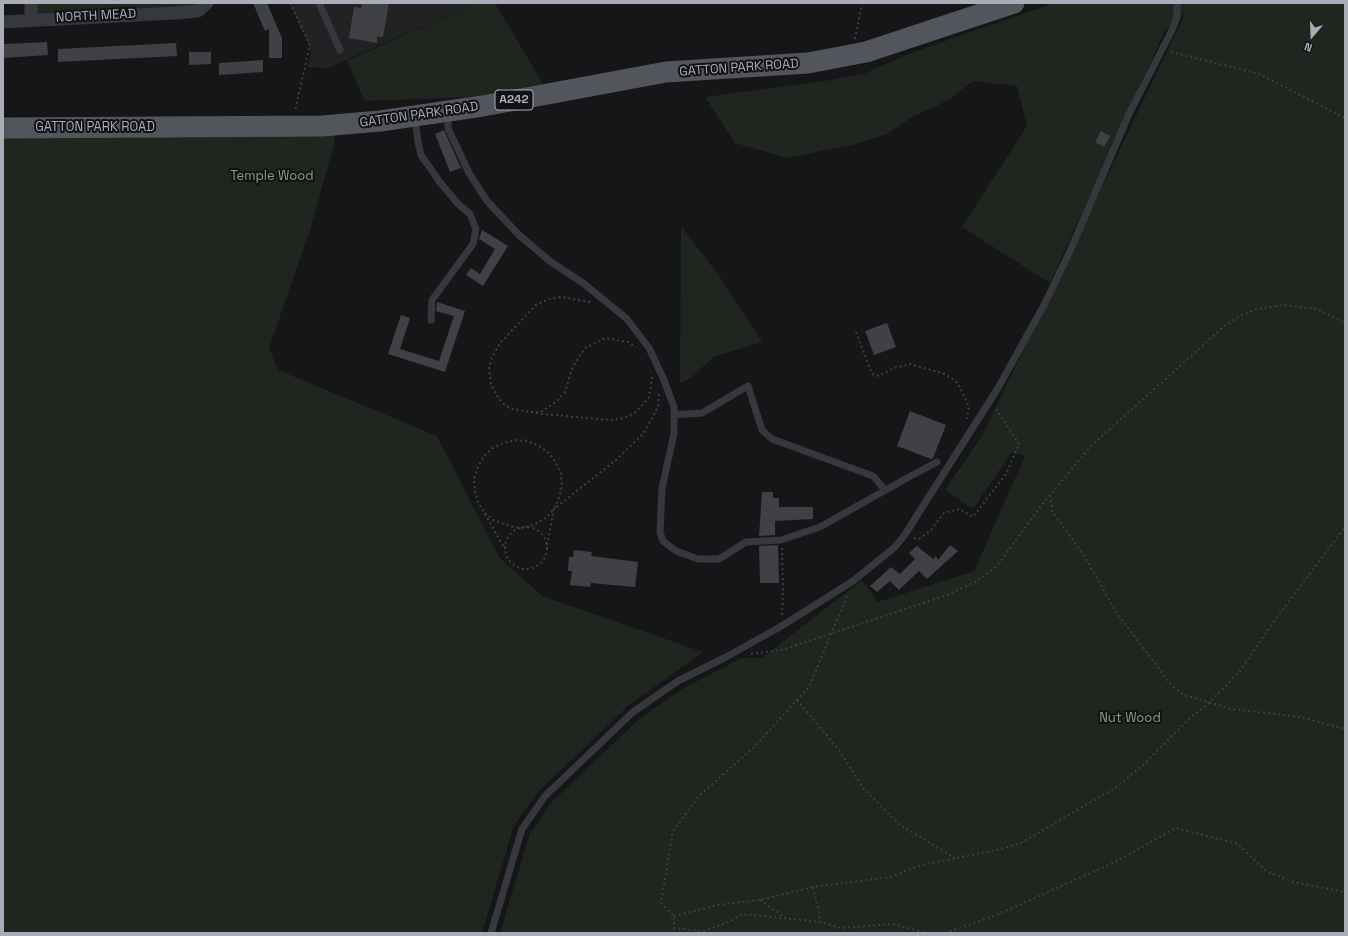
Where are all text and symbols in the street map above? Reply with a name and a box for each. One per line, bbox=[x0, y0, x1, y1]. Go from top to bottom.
street label: NORTH MEAD bbox=[56, 6, 136, 26]
north arrow bbox=[1292, 16, 1332, 56]
text: N bbox=[1302, 40, 1314, 55]
street label: GATTON PARK ROAD bbox=[679, 56, 799, 80]
road number: A242 bbox=[495, 90, 533, 110]
street label: GATTON PARK ROAD bbox=[359, 99, 479, 131]
street label: GATTON PARK ROAD bbox=[35, 119, 155, 135]
park label: Temple Wood bbox=[230, 168, 314, 184]
park label: Nut Wood bbox=[1099, 710, 1161, 726]

